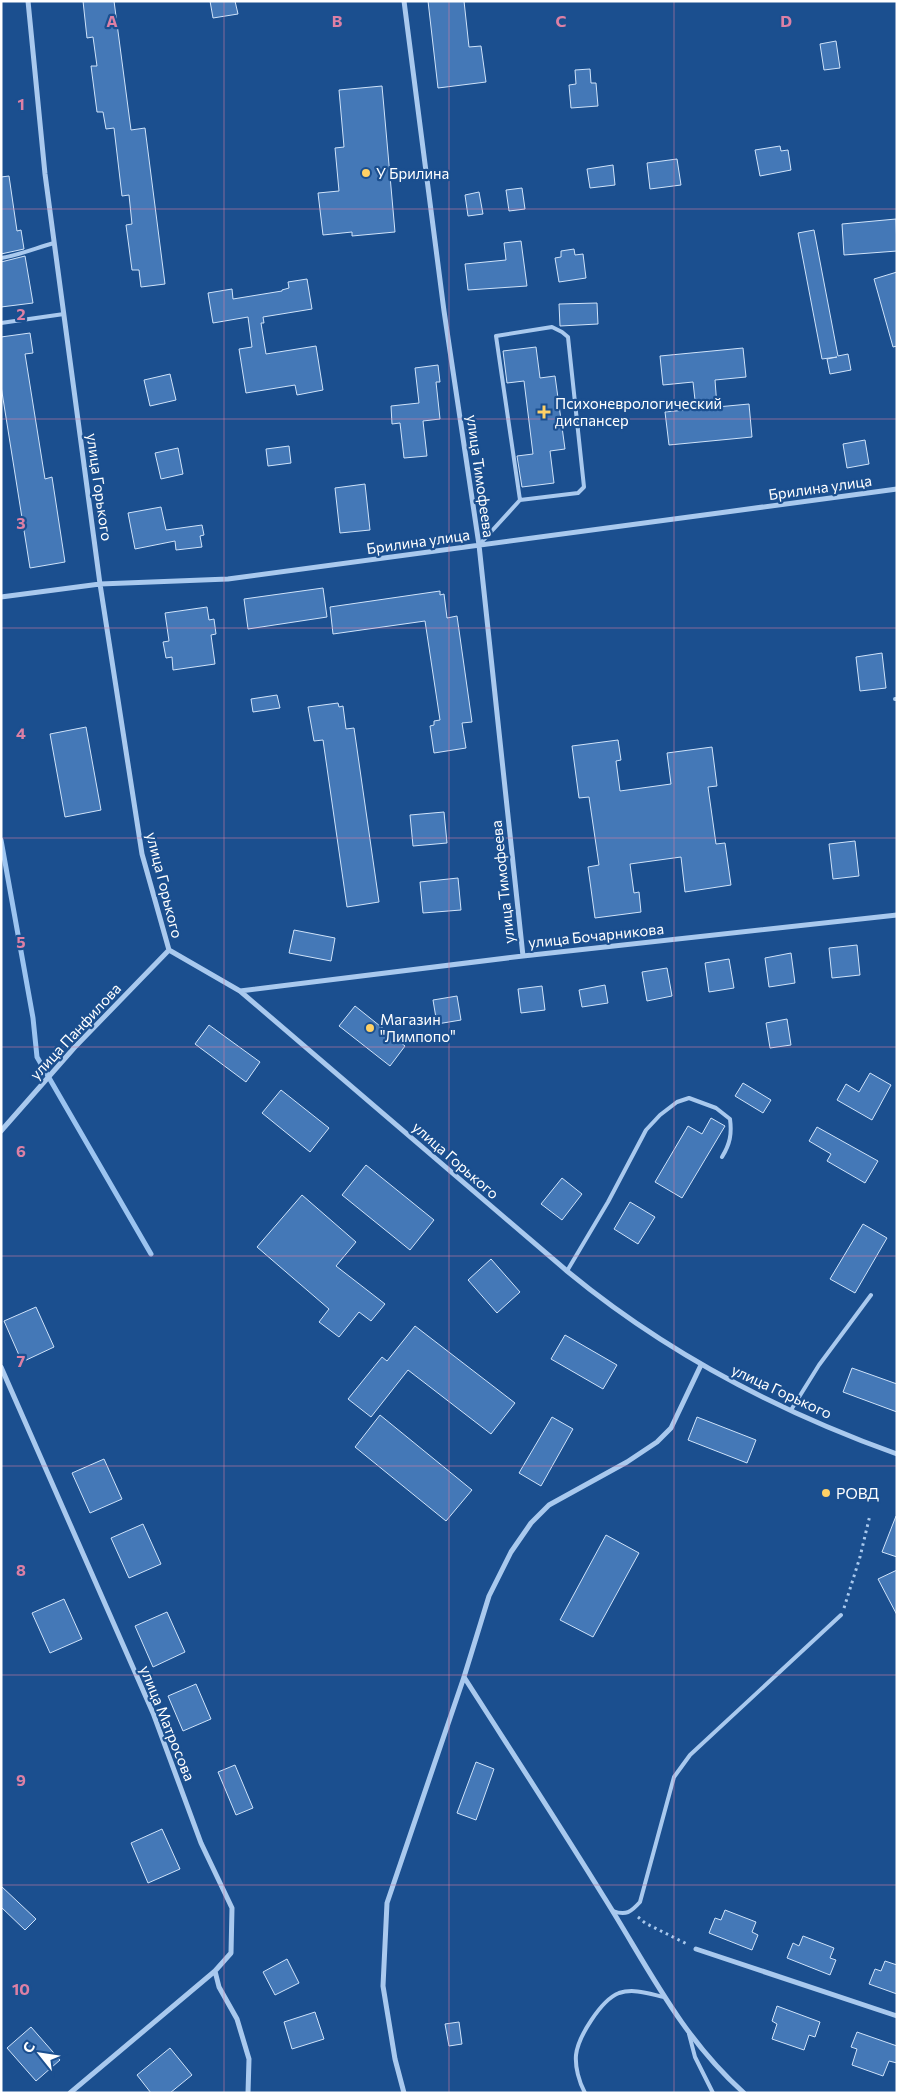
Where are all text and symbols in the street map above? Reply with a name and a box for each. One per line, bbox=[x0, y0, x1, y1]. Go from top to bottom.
text: A bbox=[106, 11, 118, 30]
text: B bbox=[332, 11, 343, 30]
text: C bbox=[556, 11, 567, 30]
text: D bbox=[780, 11, 792, 30]
text: 1 bbox=[17, 94, 25, 113]
place label: У Брилина bbox=[376, 164, 449, 182]
marker: У Брилина bbox=[360, 167, 372, 179]
text: 2 bbox=[16, 304, 26, 323]
place label: Психоневрологический диспансер bbox=[555, 394, 722, 429]
marker: Психоневрологический диспансер bbox=[537, 405, 551, 419]
street label: улица Тимофеева bbox=[463, 413, 499, 539]
street label: улица Горького bbox=[84, 432, 116, 542]
street label: Брилина улица bbox=[767, 471, 873, 503]
text: 3 bbox=[16, 513, 26, 532]
street label: Брилина улица bbox=[365, 525, 471, 557]
text: 4 bbox=[16, 723, 26, 742]
street label: улица Тимофеева bbox=[487, 819, 517, 945]
street label: улица Горького bbox=[143, 830, 187, 940]
street label: улица Бочарникова bbox=[527, 919, 665, 951]
text: 5 bbox=[16, 932, 26, 951]
street label: улица Панфилова bbox=[26, 979, 124, 1083]
place label: Магазин "Лимпопо" bbox=[380, 1010, 456, 1045]
marker: Магазин "Лимпопо" bbox=[364, 1022, 376, 1034]
street label: улица Горького bbox=[409, 1118, 503, 1202]
text: 6 bbox=[16, 1141, 26, 1160]
text: 7 bbox=[17, 1351, 26, 1370]
street label: улица Горького bbox=[729, 1360, 835, 1422]
place label: РОВД bbox=[836, 1484, 879, 1502]
marker: РОВД bbox=[820, 1487, 832, 1499]
text: 8 bbox=[16, 1560, 26, 1579]
street label: улица Матросова bbox=[137, 1663, 199, 1783]
text: 9 bbox=[16, 1770, 26, 1789]
text: 10 bbox=[12, 1979, 30, 1998]
north arrow bbox=[15, 2029, 65, 2079]
text: С bbox=[19, 2039, 38, 2056]

